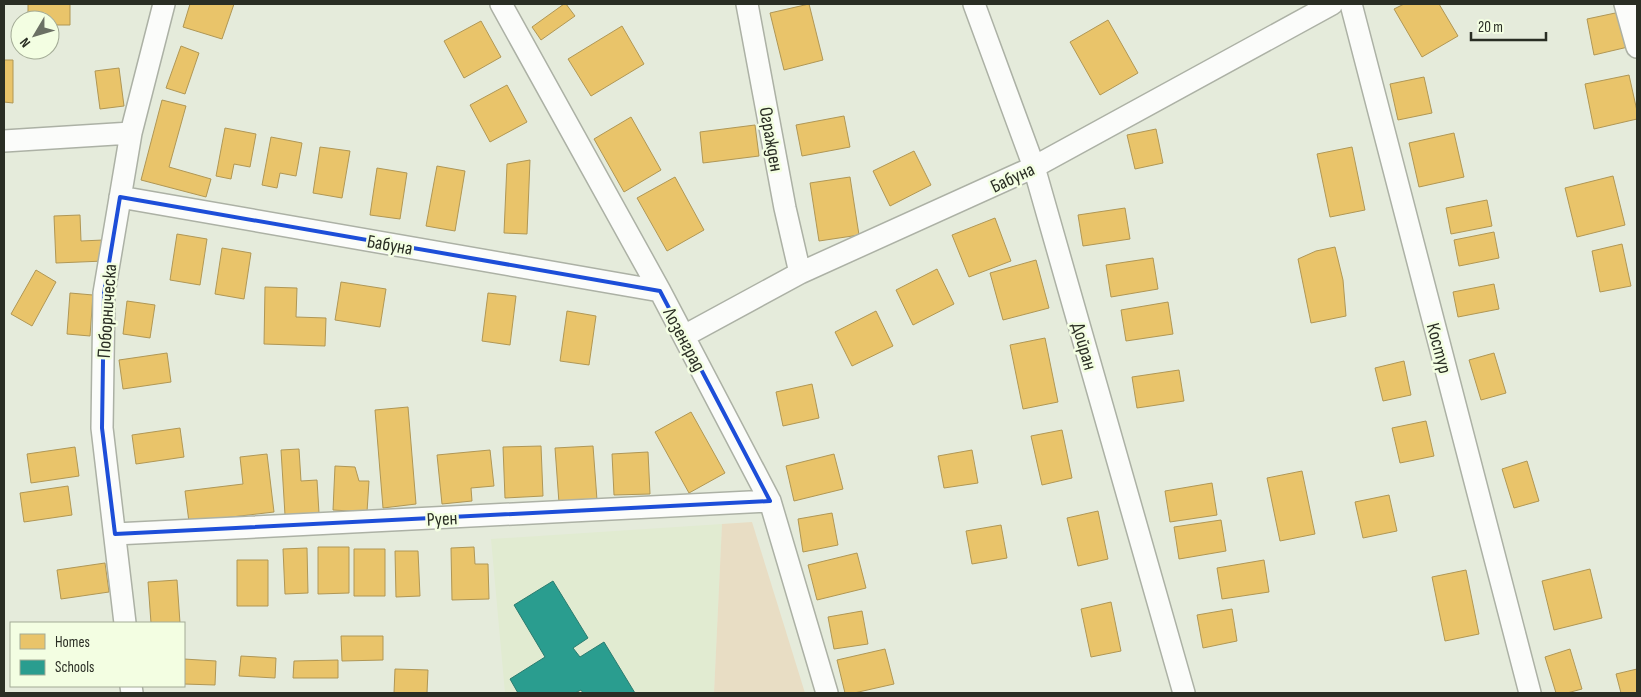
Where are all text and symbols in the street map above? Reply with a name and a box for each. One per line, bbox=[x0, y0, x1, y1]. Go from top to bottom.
north arrow bbox=[10, 10, 60, 60]
scale bar bbox=[1471, 10, 1546, 42]
text: 20 m bbox=[1478, 18, 1503, 37]
text: N bbox=[16, 35, 34, 51]
street label: Огражден bbox=[754, 105, 788, 173]
street label: Бабуна bbox=[987, 158, 1038, 198]
street label: Бабуна bbox=[365, 230, 414, 261]
street label: Поборническа bbox=[93, 263, 122, 359]
street label: Лозенград bbox=[657, 303, 710, 375]
street label: Дойран bbox=[1066, 320, 1101, 373]
street label: Костур bbox=[1421, 321, 1456, 376]
street label: Руен bbox=[426, 507, 458, 532]
legend bbox=[10, 622, 185, 687]
text: Homes bbox=[55, 633, 90, 652]
text: Schools bbox=[55, 658, 94, 677]

